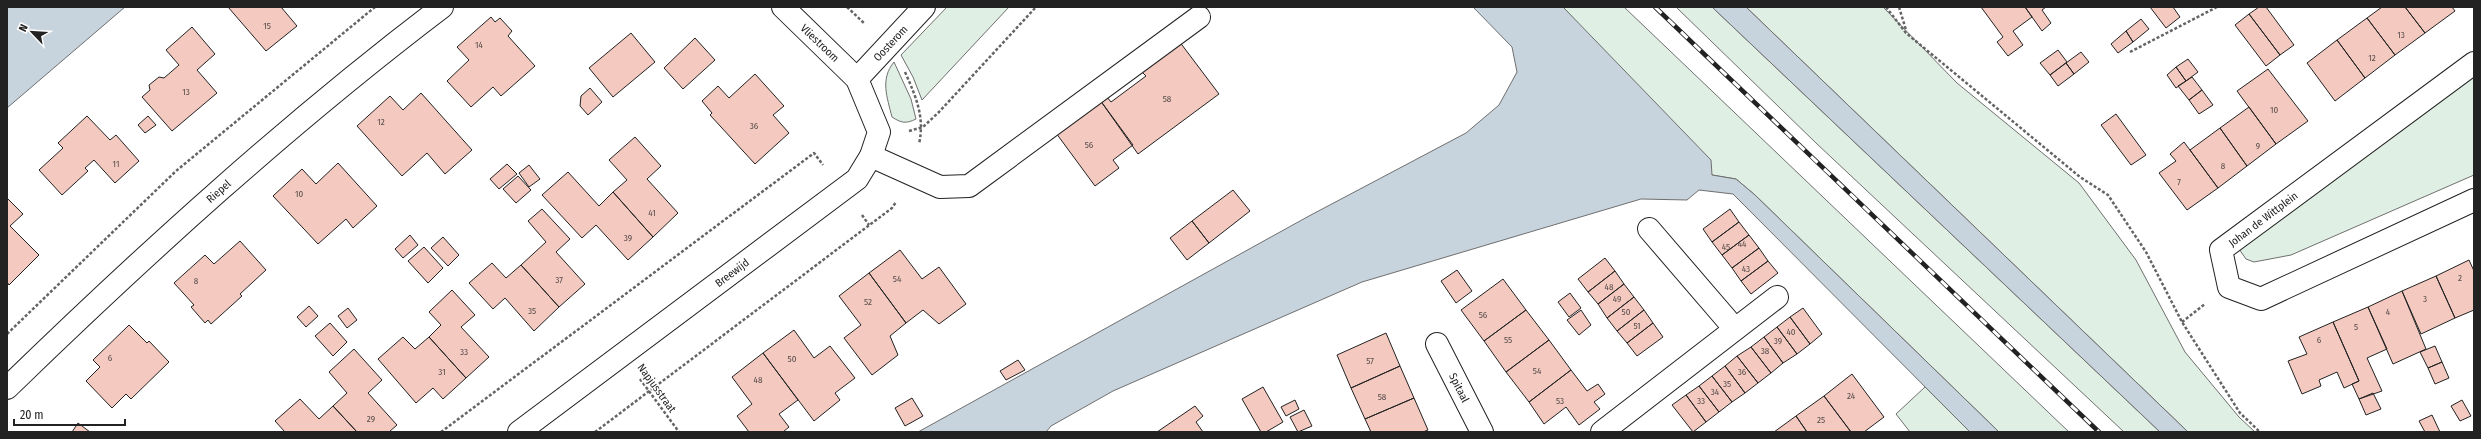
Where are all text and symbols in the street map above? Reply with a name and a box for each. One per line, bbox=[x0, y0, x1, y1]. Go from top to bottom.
north arrow bbox=[12, 12, 52, 52]
house number: 15 bbox=[263, 21, 271, 31]
text: N bbox=[16, 22, 31, 34]
street label: Vliestroom bbox=[798, 22, 842, 65]
street label: Oosterom bbox=[871, 23, 911, 64]
house number: 13 bbox=[2397, 30, 2405, 40]
house number: 14 bbox=[475, 40, 484, 50]
house number: 12 bbox=[2368, 53, 2376, 63]
house number: 13 bbox=[182, 87, 190, 97]
house number: 58 bbox=[1163, 94, 1172, 104]
house number: 10 bbox=[2270, 105, 2278, 115]
house number: 12 bbox=[377, 117, 385, 127]
house number: 36 bbox=[750, 121, 759, 131]
house number: 56 bbox=[1085, 140, 1094, 150]
house number: 9 bbox=[2256, 141, 2260, 151]
house number: 11 bbox=[113, 159, 119, 169]
house number: 8 bbox=[2221, 161, 2226, 171]
street label: Riepel bbox=[204, 177, 234, 206]
house number: 7 bbox=[2177, 177, 2181, 187]
house number: 10 bbox=[295, 189, 303, 199]
street label: Johan de Wittplein bbox=[2226, 189, 2300, 250]
house number: 41 bbox=[648, 208, 656, 218]
house number: 39 bbox=[624, 233, 632, 243]
house number: 44 bbox=[1738, 239, 1747, 249]
house number: 45 bbox=[1722, 242, 1730, 252]
street label: Breewijd bbox=[713, 256, 752, 290]
house number: 43 bbox=[1742, 264, 1750, 274]
house number: 2 bbox=[2458, 273, 2462, 283]
house number: 54 bbox=[893, 274, 902, 284]
house number: 37 bbox=[555, 275, 563, 285]
house number: 8 bbox=[194, 276, 199, 286]
house number: 48 bbox=[1605, 282, 1614, 292]
house number: 49 bbox=[1613, 294, 1621, 304]
house number: 3 bbox=[2423, 294, 2427, 304]
house number: 52 bbox=[864, 297, 872, 307]
house number: 35 bbox=[528, 306, 536, 316]
house number: 50 bbox=[1622, 307, 1631, 317]
house number: 4 bbox=[2386, 307, 2391, 317]
house number: 56 bbox=[1479, 310, 1488, 320]
house number: 51 bbox=[1633, 321, 1641, 331]
house number: 5 bbox=[2354, 322, 2358, 332]
house number: 40 bbox=[1786, 327, 1796, 337]
house number: 55 bbox=[1504, 335, 1512, 345]
house number: 6 bbox=[2317, 335, 2322, 345]
house number: 39 bbox=[1774, 336, 1782, 346]
house number: 38 bbox=[1761, 346, 1770, 356]
house number: 33 bbox=[460, 347, 468, 357]
house number: 6 bbox=[108, 353, 113, 363]
house number: 50 bbox=[788, 354, 797, 364]
house number: 57 bbox=[1366, 356, 1374, 366]
street label: Napjusstraat bbox=[635, 361, 679, 416]
house number: 54 bbox=[1533, 366, 1542, 376]
house number: 31 bbox=[438, 367, 446, 377]
house number: 36 bbox=[1738, 367, 1747, 377]
street label: Spitaal bbox=[1446, 371, 1472, 405]
house number: 48 bbox=[754, 375, 763, 385]
house number: 35 bbox=[1723, 379, 1731, 389]
house number: 34 bbox=[1711, 387, 1720, 397]
house number: 24 bbox=[1847, 391, 1856, 401]
house number: 58 bbox=[1378, 392, 1387, 402]
house number: 53 bbox=[1556, 396, 1564, 406]
house number: 33 bbox=[1697, 396, 1705, 406]
scale bar bbox=[14, 401, 125, 427]
text: 20 m bbox=[20, 408, 44, 422]
house number: 29 bbox=[367, 414, 375, 424]
house number: 25 bbox=[1817, 415, 1825, 425]

